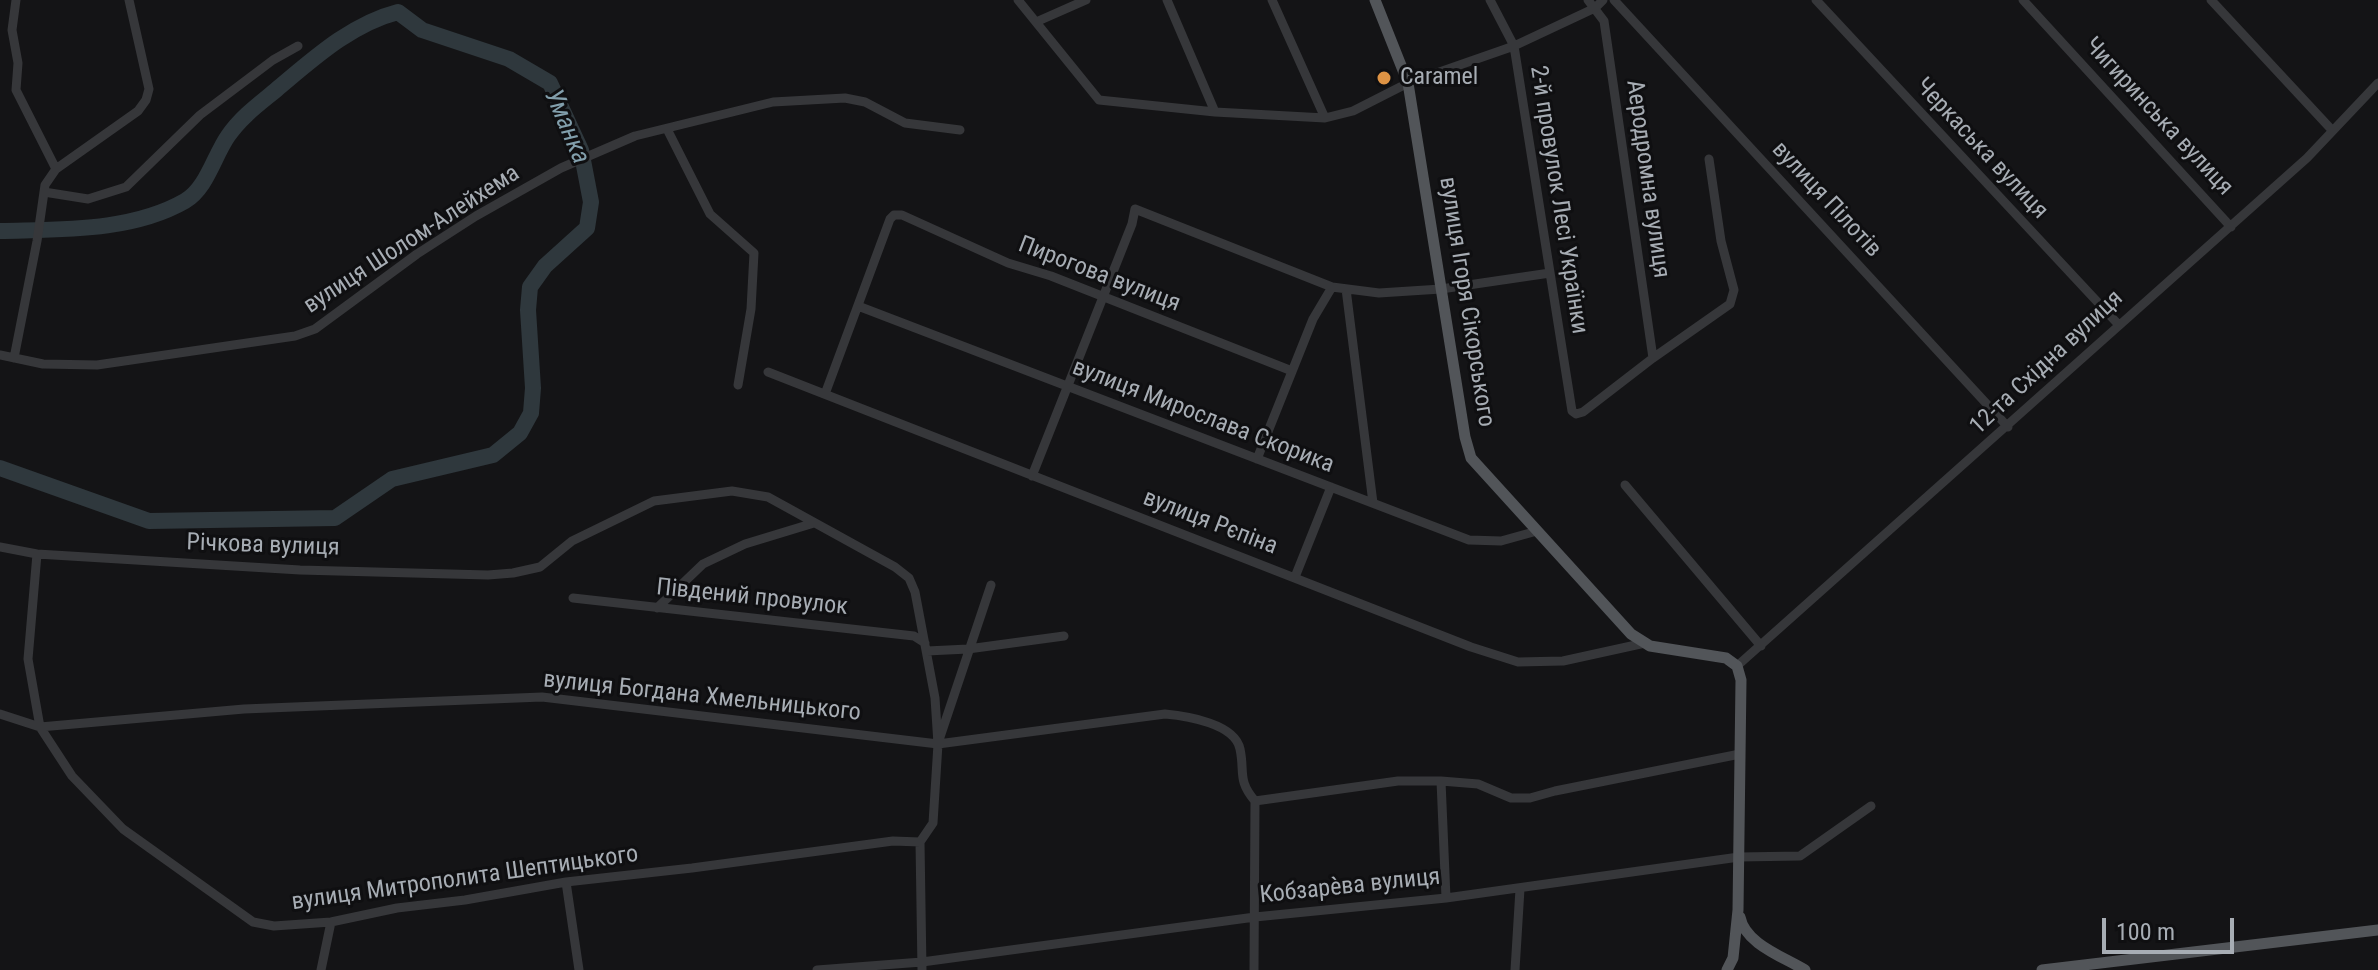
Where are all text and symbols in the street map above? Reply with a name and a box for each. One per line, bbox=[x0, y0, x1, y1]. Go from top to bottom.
street label: Чигиринська вулиця bbox=[2077, 32, 2239, 202]
place label: Caramel bbox=[1400, 64, 1478, 92]
street label: 2-й провулок Лесі Українки bbox=[1523, 64, 1593, 336]
marker: Caramel bbox=[1375, 69, 1393, 87]
street label: Черкаська вулиця bbox=[1908, 73, 2054, 225]
street label: Аеродромна вулиця bbox=[1619, 78, 1675, 280]
water label: Уманка bbox=[536, 85, 596, 169]
street label: вулиця Пілотів bbox=[1765, 136, 1887, 264]
street label: вулиця Шолом-Алейхема bbox=[299, 160, 525, 320]
street label: вулиця Ігоря Сікорського bbox=[1432, 175, 1500, 429]
street label: Пирогова вулиця bbox=[1014, 231, 1184, 319]
street label: 12-та Східна вулиця bbox=[1965, 285, 2129, 441]
street label: вулиця Мирослава Скорика bbox=[1068, 354, 1338, 480]
street label: вулиця Рєпіна bbox=[1139, 484, 1281, 562]
street label: Річкова вулиця bbox=[186, 529, 340, 563]
street label: Південий провулок bbox=[655, 574, 849, 622]
street label: вулиця Богдана Хмельницького bbox=[542, 666, 862, 728]
street label: вулиця Митрополита Шептицького bbox=[290, 840, 640, 918]
street label: Кобзарèва вулиця bbox=[1258, 863, 1442, 911]
scale bar bbox=[2106, 902, 2238, 952]
text: 100 m bbox=[2116, 918, 2175, 946]

